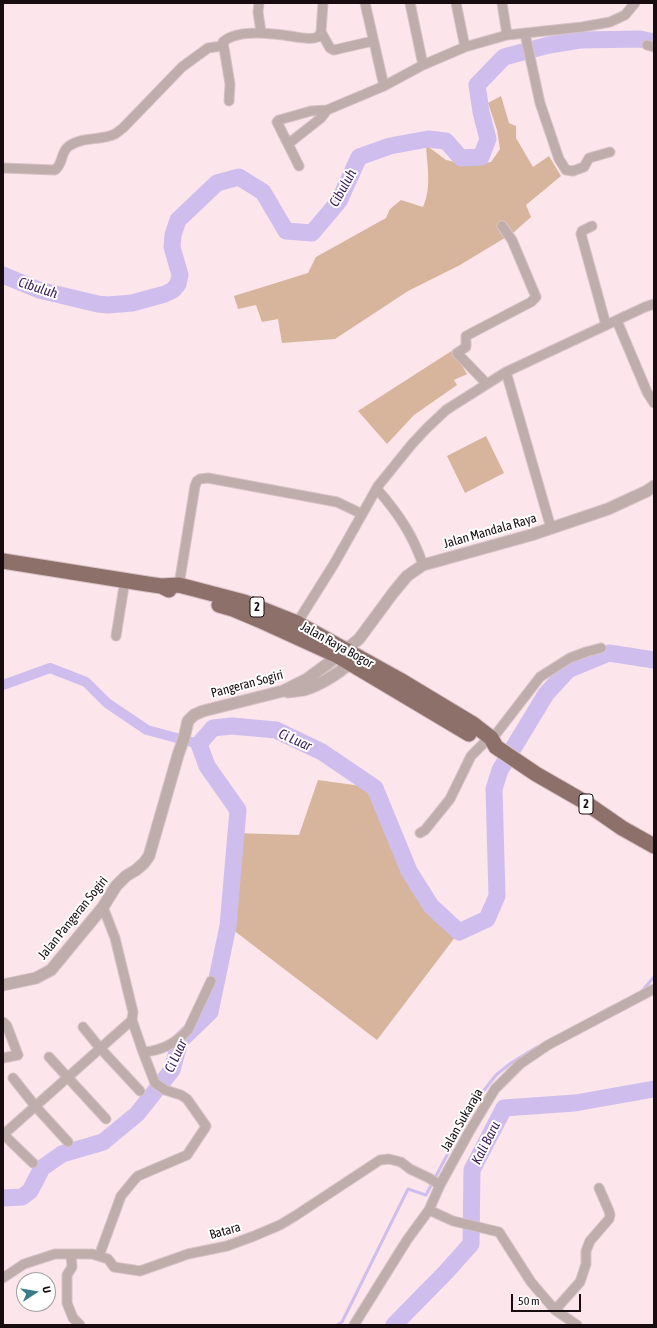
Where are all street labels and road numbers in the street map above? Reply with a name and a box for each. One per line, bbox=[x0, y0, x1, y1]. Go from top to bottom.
street label: Jalan Mandala Raya bbox=[442, 510, 538, 552]
road number: 2 bbox=[250, 597, 264, 617]
street label: Jalan Raya Bogor bbox=[298, 619, 376, 671]
street label: Pangeran Sogiri bbox=[209, 667, 285, 701]
road number: 2 bbox=[579, 794, 593, 814]
street label: Jalan Pangeran Sogiri bbox=[35, 873, 111, 963]
street label: Jalan Sukaraja bbox=[438, 1086, 486, 1154]
street label: Batara bbox=[208, 1219, 242, 1243]

